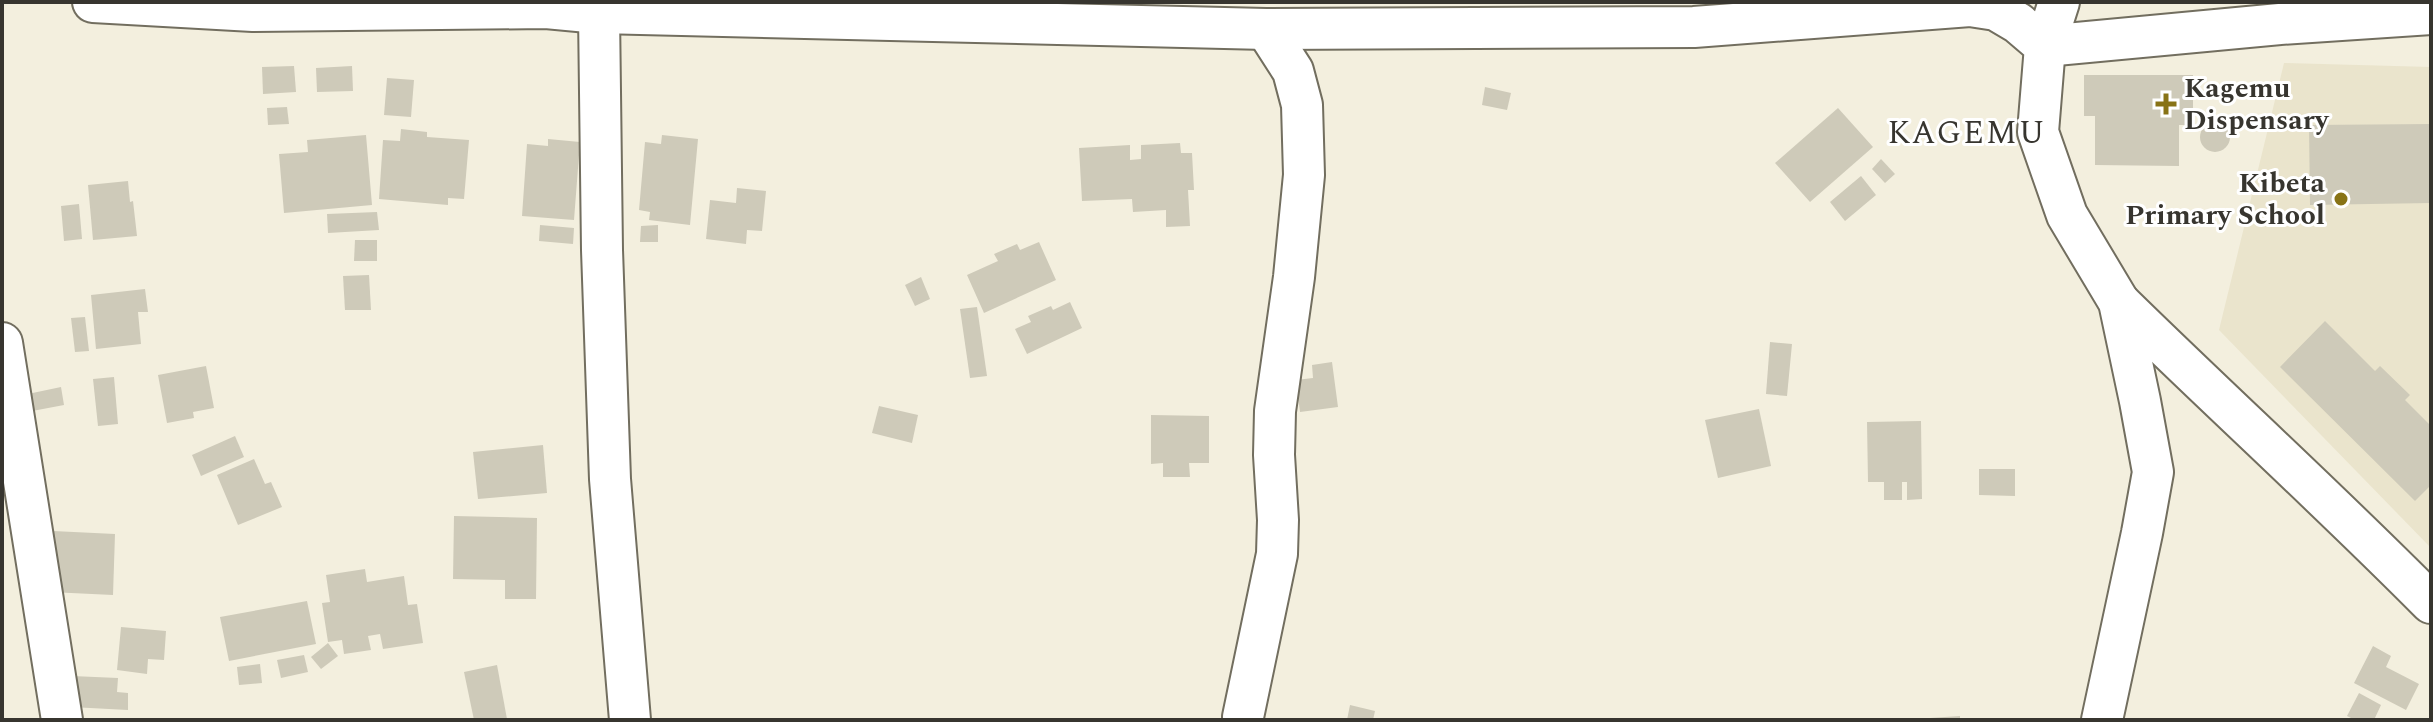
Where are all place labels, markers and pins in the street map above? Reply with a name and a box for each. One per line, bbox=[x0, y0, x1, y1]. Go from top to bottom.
place label: Kagemu Dispensary bbox=[2184, 67, 2330, 142]
marker: Kagemu Dispensary bbox=[2155, 93, 2177, 115]
place label: Kibeta Primary School bbox=[2125, 162, 2326, 237]
marker: Kibeta Primary School bbox=[2332, 190, 2350, 208]

